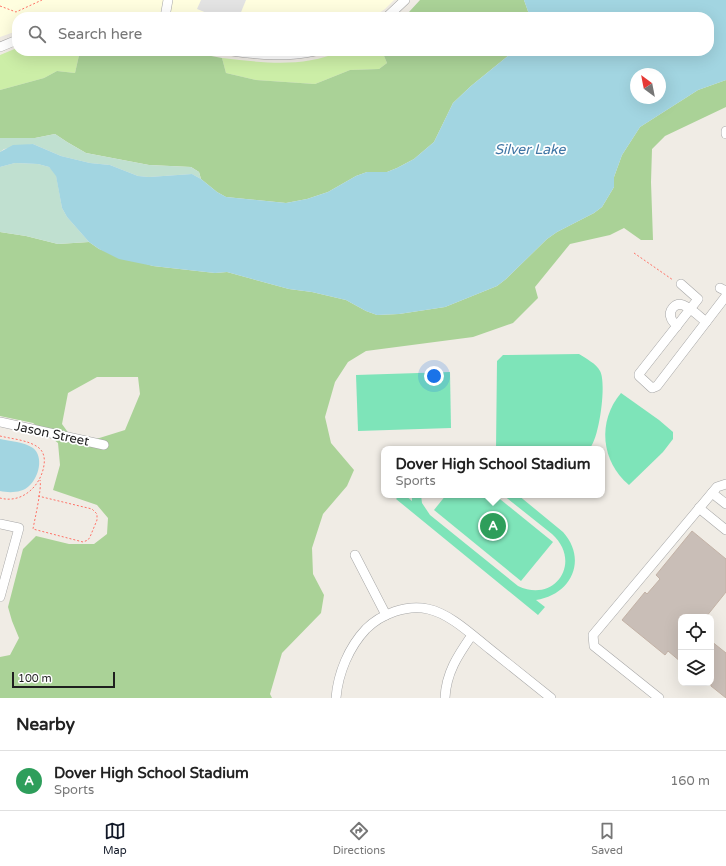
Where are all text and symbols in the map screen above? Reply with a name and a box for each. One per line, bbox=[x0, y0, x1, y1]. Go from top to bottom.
search box bbox=[12, 12, 714, 56]
icon: search bbox=[26, 23, 48, 45]
text: Search here bbox=[58, 25, 142, 43]
north arrow bbox=[630, 68, 666, 104]
water label: Silver Lake bbox=[494, 141, 567, 158]
your location bbox=[424, 366, 444, 386]
street label: Jason Street bbox=[13, 418, 91, 450]
popup bbox=[381, 446, 605, 498]
text: Dover High School Stadium bbox=[396, 455, 590, 473]
text: Sports bbox=[396, 473, 436, 489]
pin: A bbox=[480, 511, 506, 541]
map controls bbox=[678, 614, 714, 686]
button: locate bbox=[678, 614, 714, 650]
button: layers bbox=[678, 650, 714, 686]
scale bar bbox=[12, 670, 115, 689]
text: 100 m bbox=[18, 672, 52, 685]
text: Nearby bbox=[16, 714, 75, 735]
text: Dover High School Stadium bbox=[54, 764, 249, 782]
text: A bbox=[24, 773, 34, 789]
text: 160 m bbox=[670, 773, 710, 789]
text: Sports bbox=[54, 782, 94, 798]
tab: Map bbox=[103, 820, 127, 857]
tab: Directions bbox=[333, 820, 385, 857]
tab: Saved bbox=[591, 820, 623, 857]

